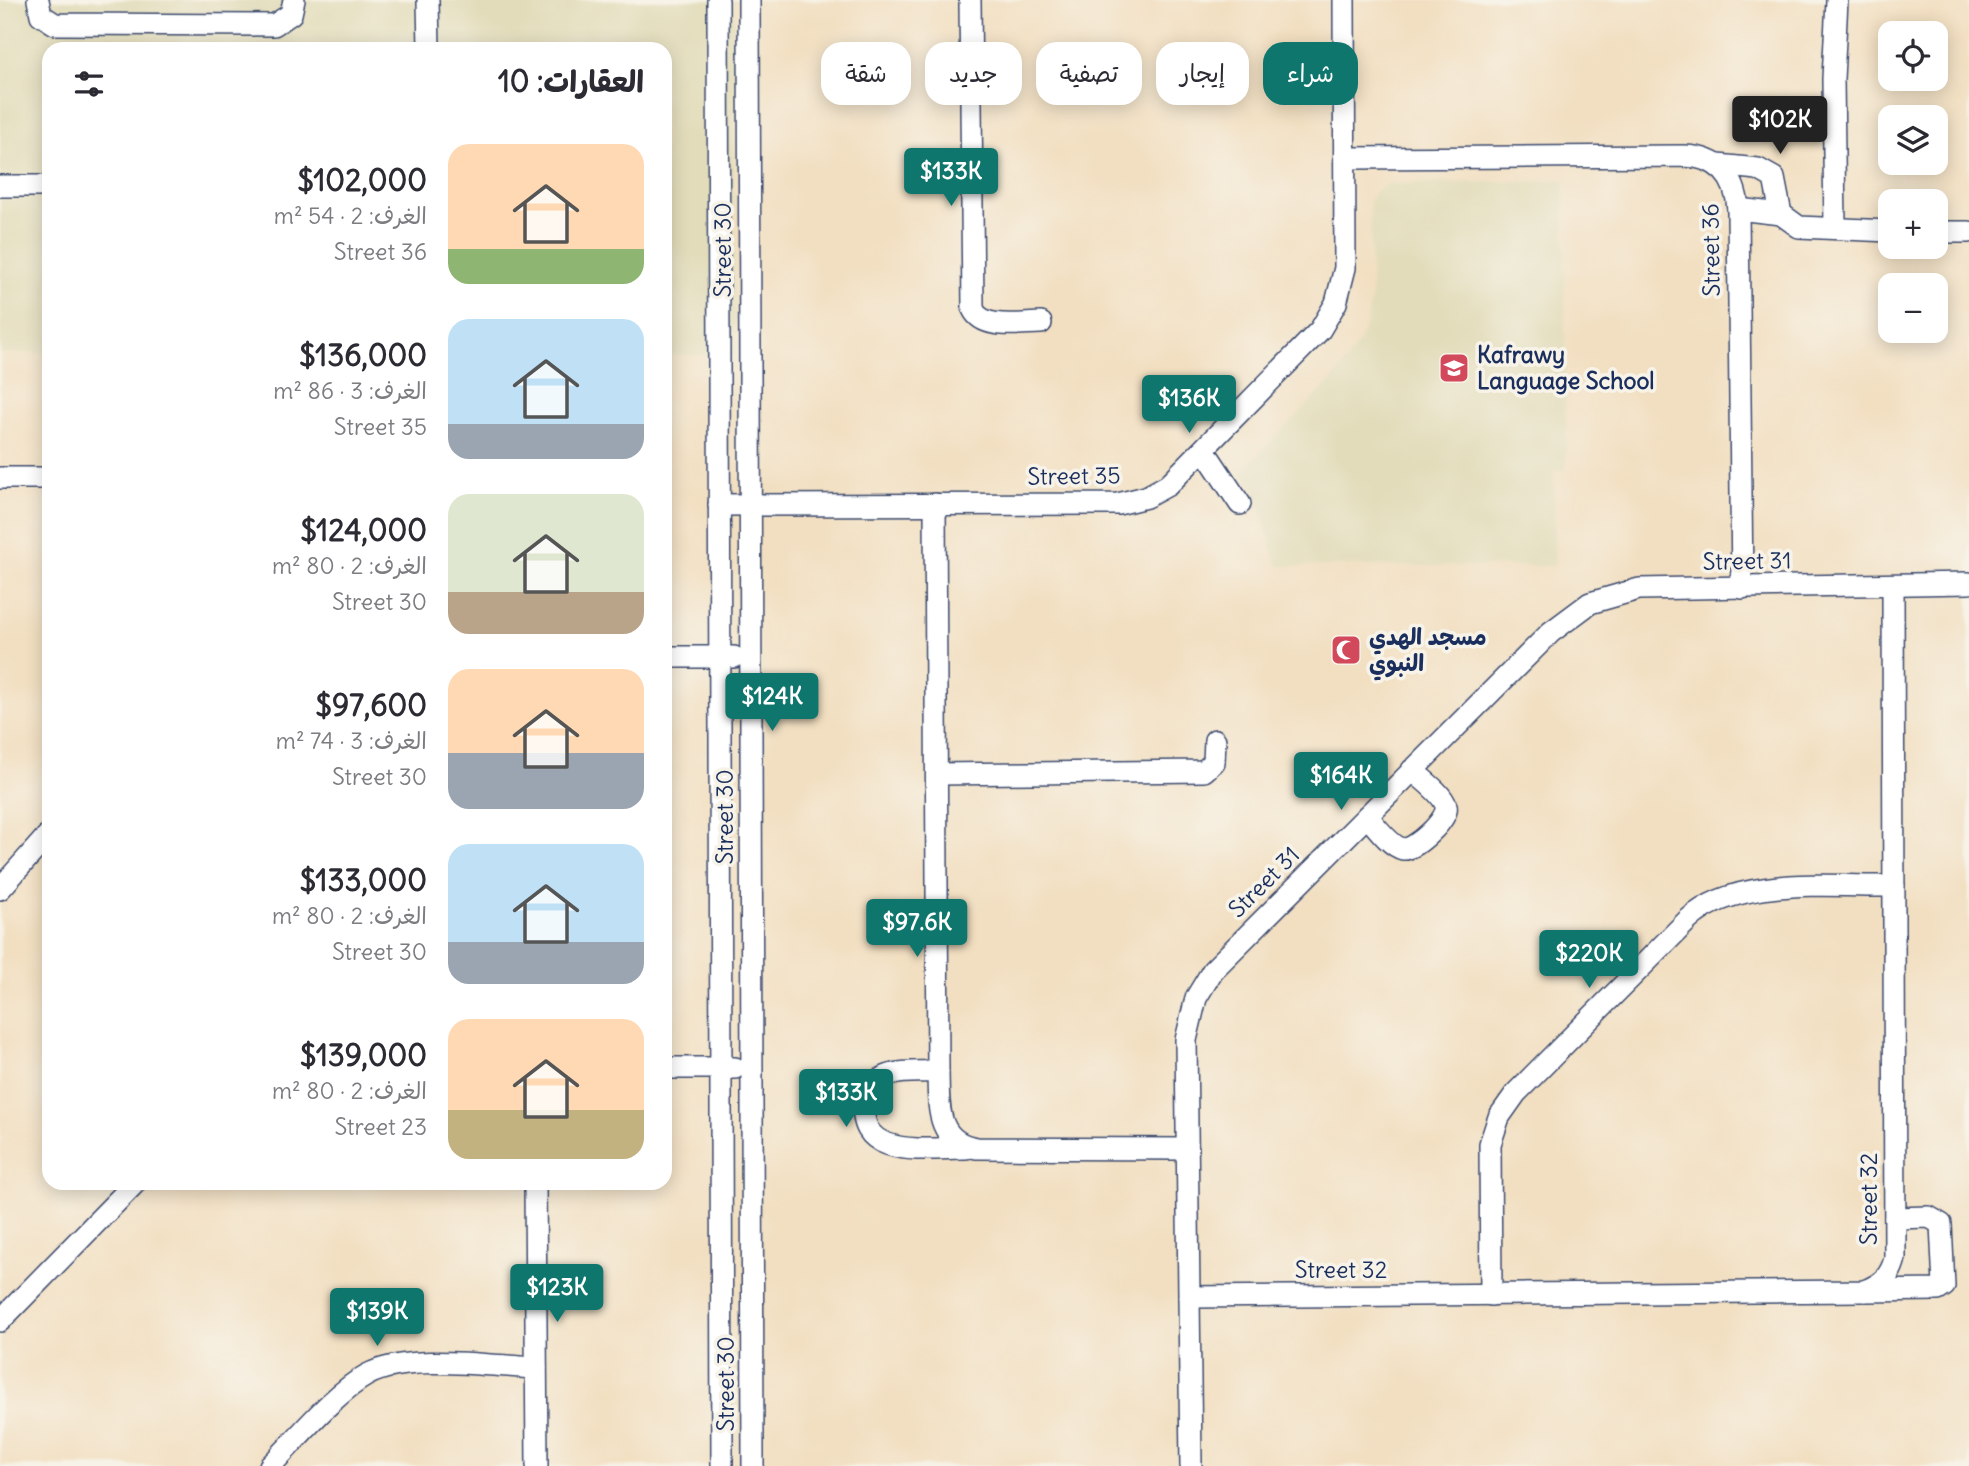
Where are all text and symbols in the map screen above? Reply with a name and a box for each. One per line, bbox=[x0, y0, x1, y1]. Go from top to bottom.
map controls bbox=[1878, 21, 1948, 343]
button: locate bbox=[1878, 21, 1948, 91]
chip: شقة bbox=[821, 42, 911, 105]
chip: جديد bbox=[925, 42, 1022, 105]
chip: تصفية bbox=[1036, 42, 1142, 105]
chip: إيجار bbox=[1156, 42, 1249, 105]
chip: شراء bbox=[1263, 42, 1358, 105]
text: العقارات: 10 bbox=[498, 62, 644, 100]
icon: filters bbox=[70, 65, 108, 103]
pin: $102K bbox=[1731, 96, 1829, 156]
text: $102K bbox=[1748, 104, 1812, 133]
button: layers bbox=[1878, 105, 1948, 175]
pin: $133K bbox=[902, 148, 1000, 208]
text: $133K bbox=[920, 156, 982, 185]
text: $102,000 bbox=[297, 161, 427, 199]
icon: home bbox=[504, 172, 588, 256]
button: + bbox=[1878, 189, 1948, 259]
text: الغرف: 2 · 54 m² bbox=[274, 201, 427, 230]
street label: Street 30 bbox=[708, 202, 737, 298]
street label: Street 36 bbox=[1695, 203, 1726, 297]
text: Street 36 bbox=[334, 237, 427, 266]
button: − bbox=[1878, 273, 1948, 343]
text: $136,000 bbox=[299, 336, 427, 374]
place label: Kafrawy Language School bbox=[1477, 340, 1655, 395]
icon: home bbox=[504, 347, 588, 431]
school or university icon: Kafrawy Language School bbox=[1437, 351, 1471, 385]
text: الغرف: 3 · 86 m² bbox=[273, 376, 427, 405]
pin: $136K bbox=[1140, 376, 1238, 435]
text: $136K bbox=[1158, 383, 1220, 412]
text: Street 35 bbox=[334, 412, 427, 441]
street label: Street 35 bbox=[1027, 460, 1121, 491]
text: $124,000 bbox=[300, 511, 427, 549]
icon: home bbox=[504, 522, 588, 606]
street label: Street 31 bbox=[1702, 545, 1792, 576]
text: الغرف: 2 · 80 m² bbox=[272, 551, 427, 580]
text: Street 30 bbox=[332, 587, 427, 616]
place label: مسجد الهدي النبوي bbox=[1369, 622, 1487, 681]
mosque icon: مسجد الهدي النبوي bbox=[1329, 633, 1363, 667]
pin: $124K bbox=[723, 674, 821, 733]
text: $124K bbox=[741, 681, 803, 710]
text: $97,600 bbox=[315, 686, 427, 724]
icon: home bbox=[504, 697, 588, 781]
text: الغرف: 3 · 74 m² bbox=[276, 726, 427, 755]
pin: $164K bbox=[1292, 752, 1390, 812]
text: $164K bbox=[1310, 760, 1372, 789]
text: Street 30 bbox=[332, 762, 427, 791]
street label: Street 30 bbox=[710, 769, 739, 865]
street label: Street 31 bbox=[1222, 840, 1305, 923]
text: $133,000 bbox=[299, 861, 427, 899]
icon: home bbox=[504, 872, 588, 956]
pin: $97.6K bbox=[860, 900, 974, 959]
text: الغرف: 2 · 80 m² bbox=[272, 901, 427, 930]
text: $97.6K bbox=[882, 907, 952, 936]
pin: $220K bbox=[1540, 930, 1638, 990]
text: Street 30 bbox=[332, 937, 427, 966]
text: $220K bbox=[1555, 938, 1623, 967]
text: $139,000 bbox=[300, 1036, 427, 1074]
icon: home bbox=[504, 1047, 588, 1131]
pin: $133K bbox=[797, 1070, 895, 1129]
text: الغرف: 2 · 80 m² bbox=[272, 1076, 427, 1105]
text: $133K bbox=[815, 1077, 877, 1106]
text: Street 23 bbox=[334, 1112, 427, 1141]
street label: Street 32 bbox=[1854, 1153, 1883, 1245]
street label: Street 32 bbox=[1295, 1255, 1387, 1284]
pin: $123K bbox=[508, 1264, 606, 1324]
text: $123K bbox=[526, 1272, 588, 1301]
pin: $139K bbox=[328, 1288, 426, 1348]
text: $139K bbox=[346, 1296, 408, 1325]
street label: Street 30 bbox=[711, 1336, 740, 1432]

